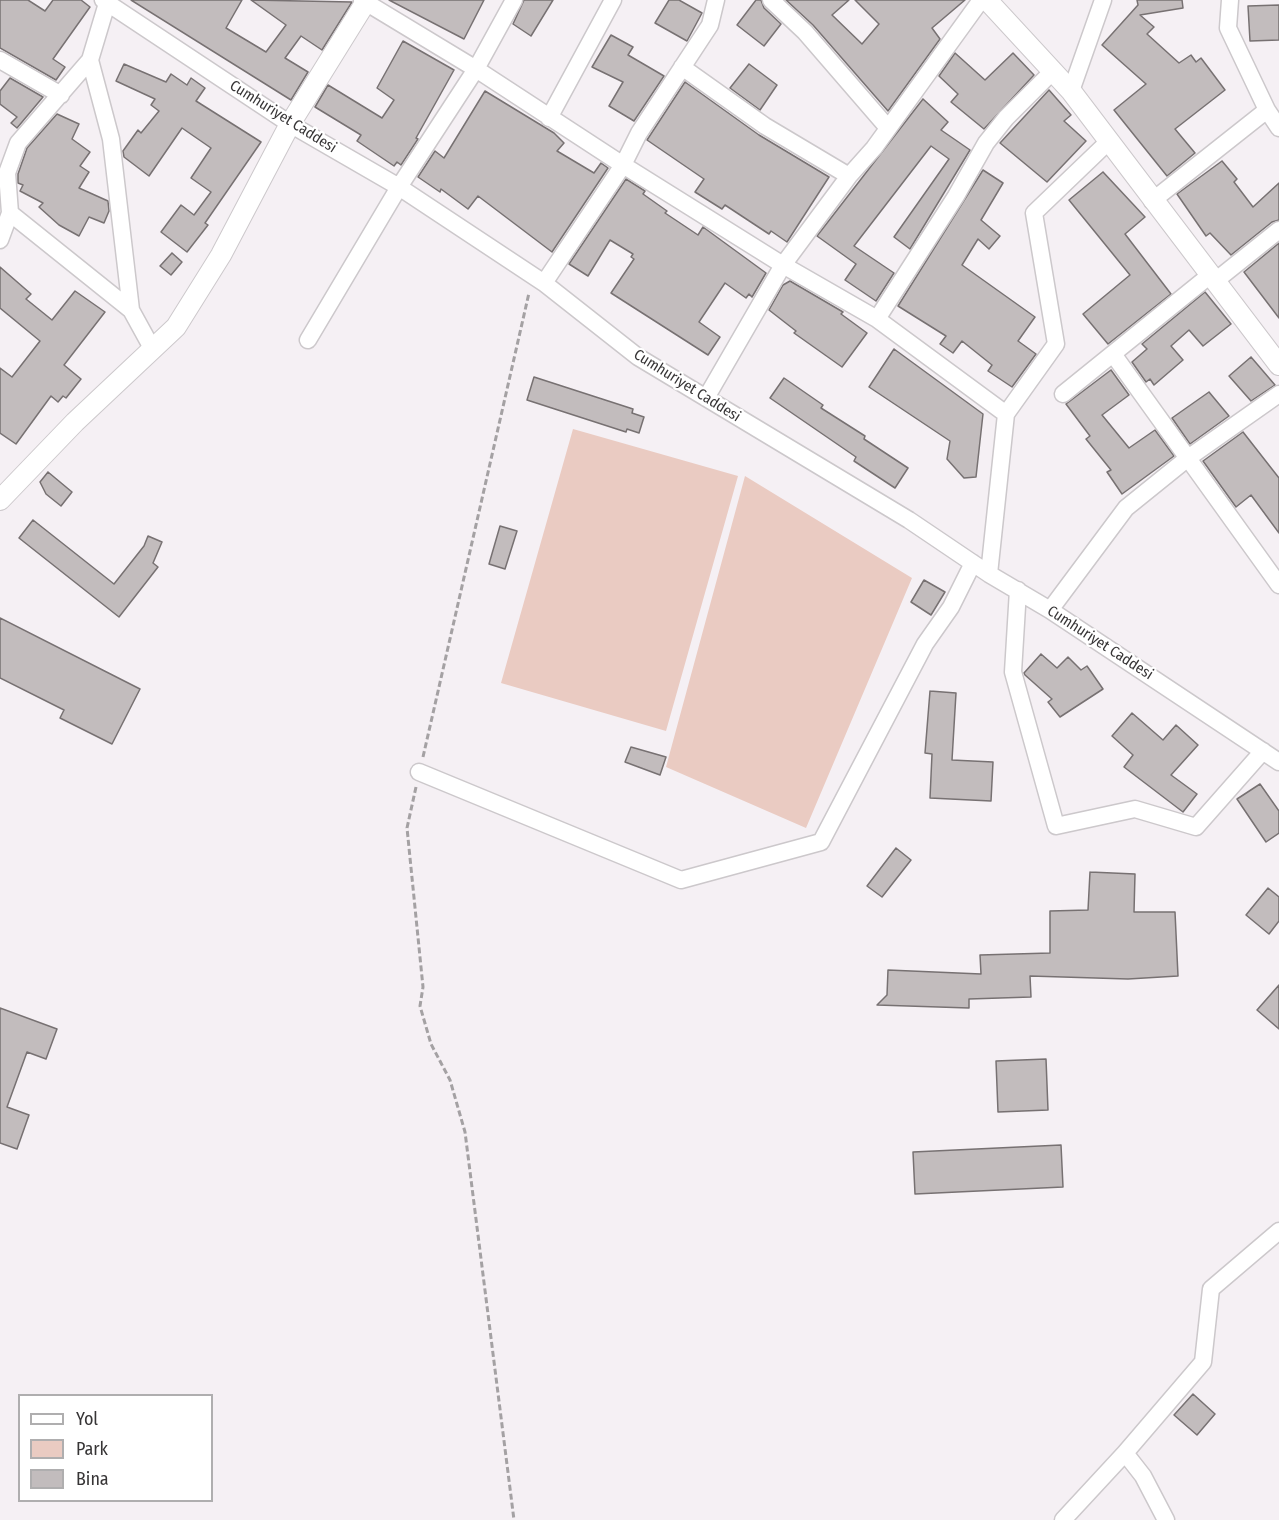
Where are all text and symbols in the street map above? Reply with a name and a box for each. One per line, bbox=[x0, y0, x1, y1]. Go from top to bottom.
street label: Cumhuriyet Caddesi bbox=[226, 77, 340, 157]
street label: Cumhuriyet Caddesi bbox=[630, 346, 744, 426]
street label: Cumhuriyet Caddesi bbox=[1044, 602, 1156, 684]
legend bbox=[18, 1394, 213, 1502]
text: Yol bbox=[76, 1408, 98, 1430]
text: Park bbox=[76, 1438, 108, 1460]
text: Bina bbox=[76, 1468, 109, 1490]

